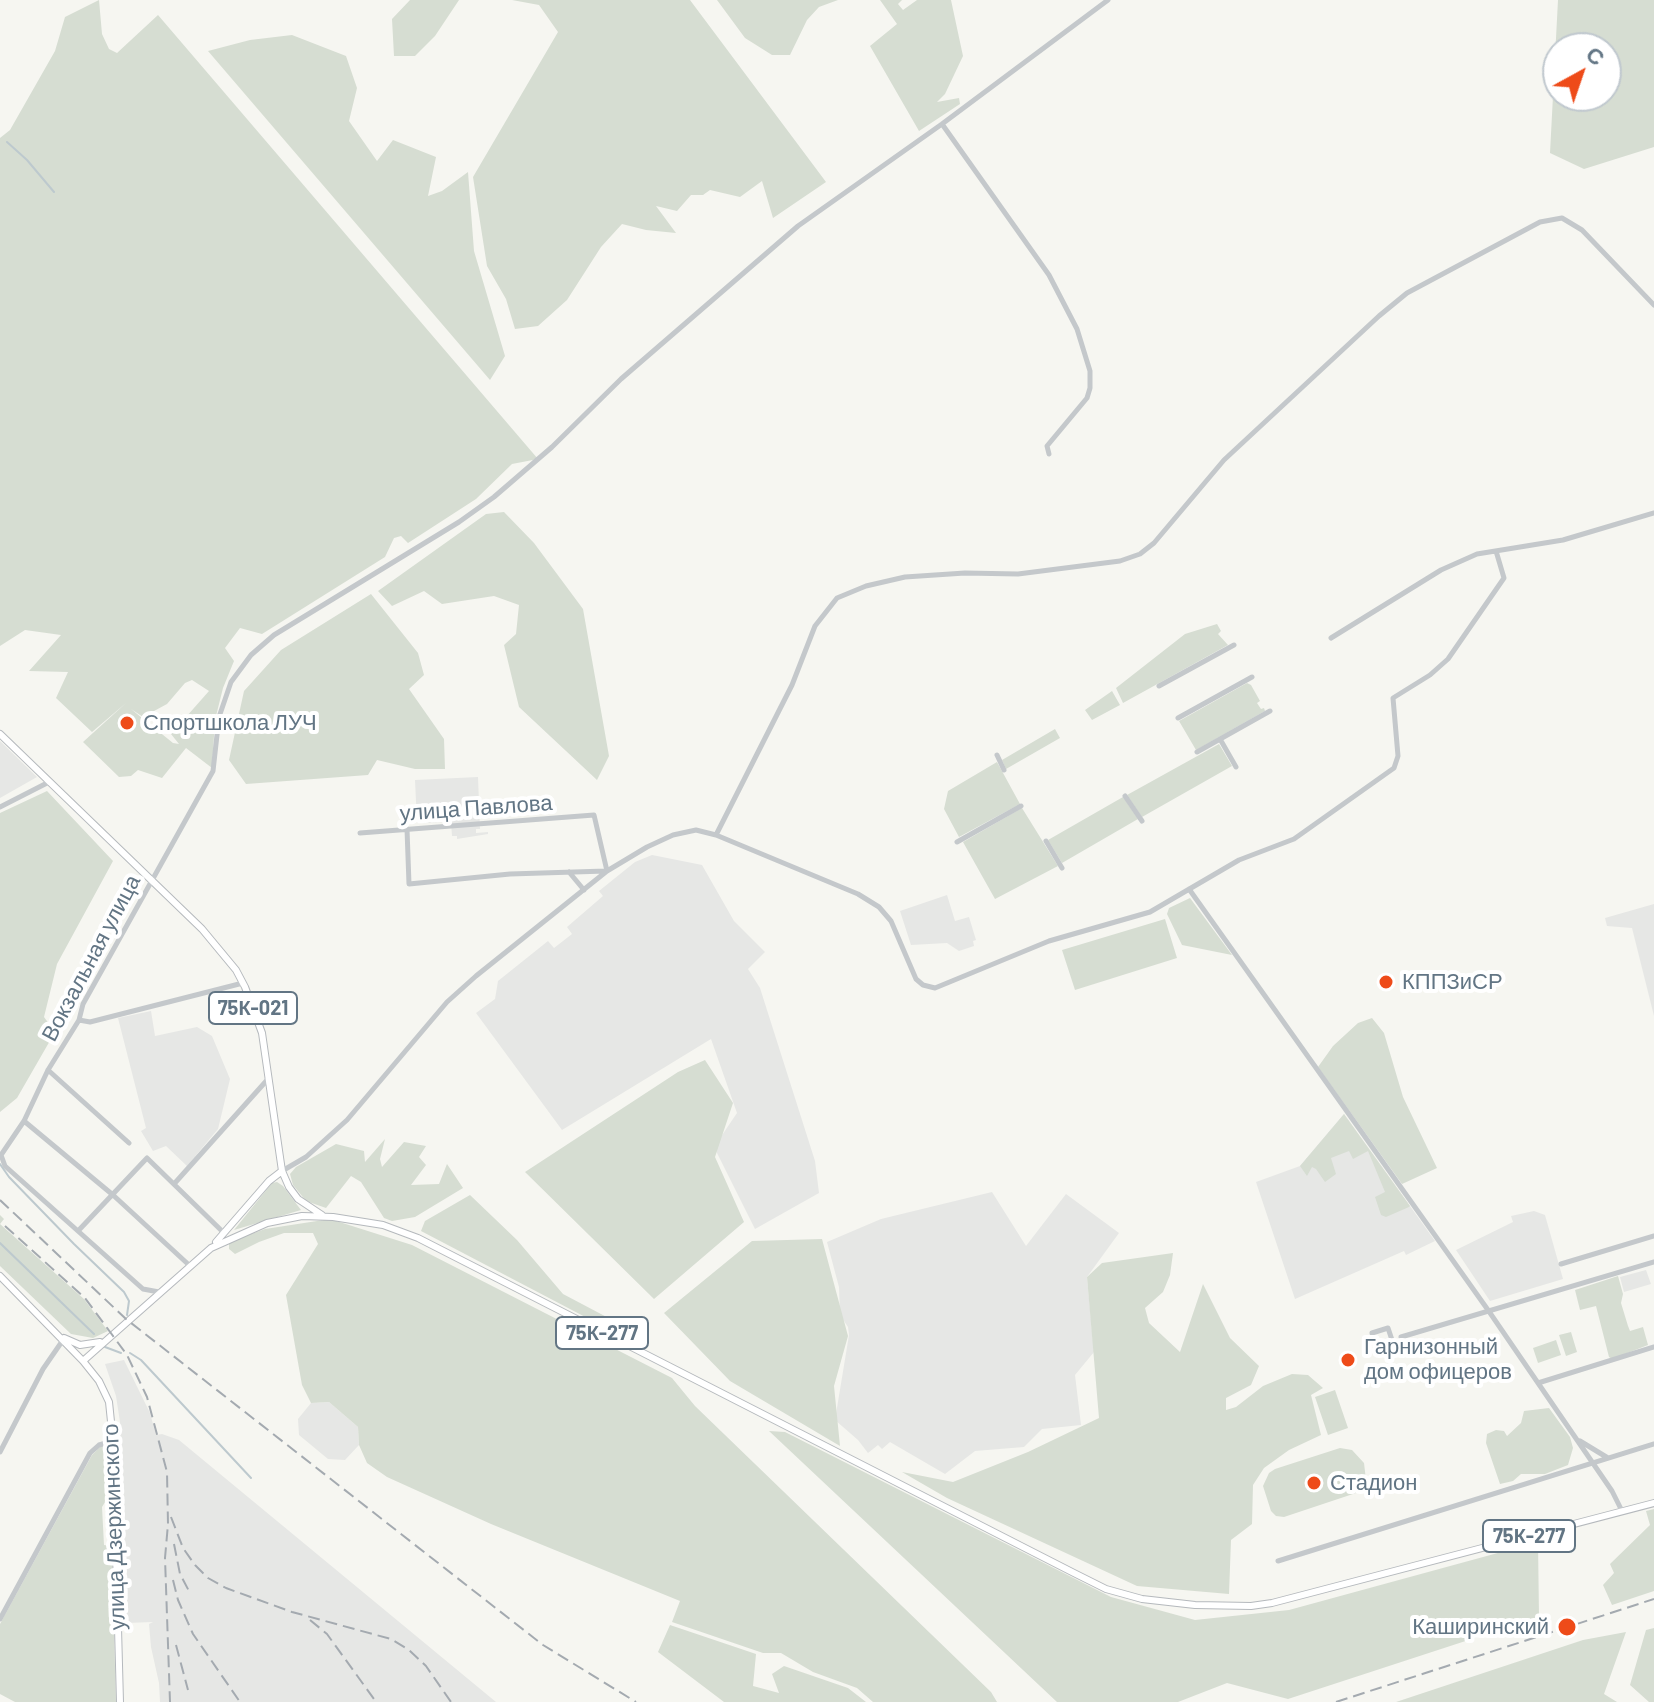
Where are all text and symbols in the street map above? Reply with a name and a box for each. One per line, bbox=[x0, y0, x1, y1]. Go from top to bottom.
north arrow bbox=[1542, 32, 1622, 112]
text: С bbox=[1582, 40, 1611, 70]
place label: Спортшкола ЛУЧ bbox=[143, 710, 317, 736]
marker: Спортшкола ЛУЧ bbox=[118, 714, 136, 732]
street label: улица Павлова bbox=[399, 789, 553, 827]
street label: Вокзальная улица bbox=[36, 870, 146, 1046]
place label: КППЗиСР bbox=[1402, 969, 1503, 995]
marker: КППЗиСР bbox=[1377, 973, 1395, 991]
road number: 75К-021 bbox=[209, 992, 297, 1024]
road number: 75К-277 bbox=[556, 1317, 648, 1349]
place label: Гарнизонный дом офицеров bbox=[1364, 1334, 1512, 1386]
marker: Гарнизонный дом офицеров bbox=[1339, 1351, 1357, 1369]
street label: улица Дзержинского bbox=[97, 1423, 131, 1631]
place label: Стадион bbox=[1330, 1470, 1417, 1496]
marker: Стадион bbox=[1305, 1474, 1323, 1492]
road number: 75К-277 bbox=[1483, 1520, 1575, 1552]
place label: Каширинский bbox=[1412, 1614, 1549, 1640]
marker: Каширинский bbox=[1556, 1616, 1578, 1638]

